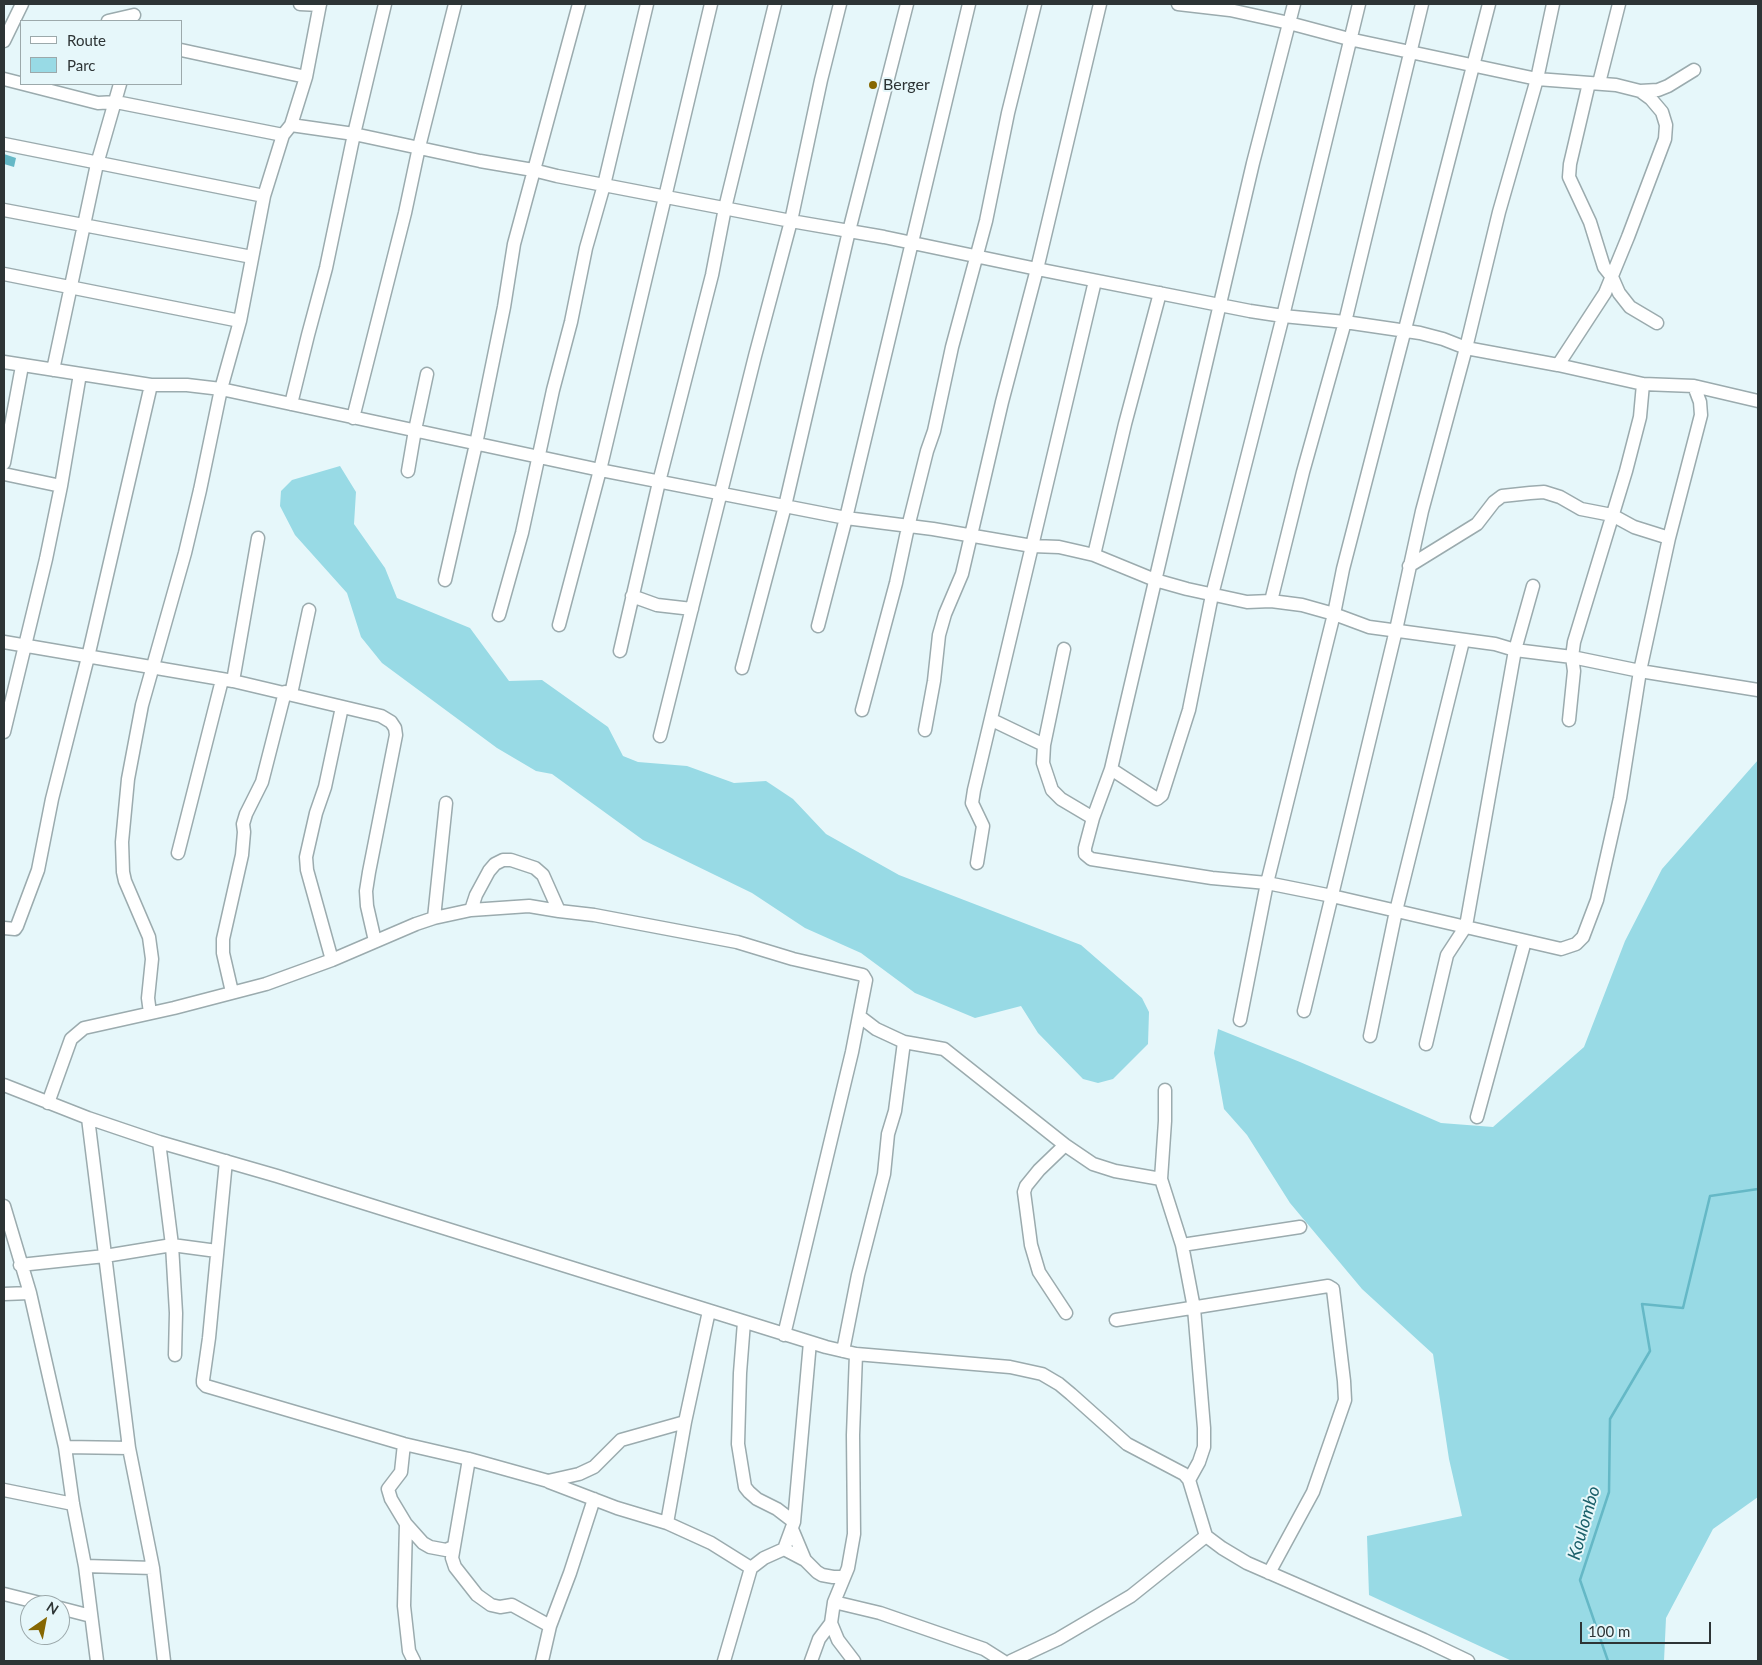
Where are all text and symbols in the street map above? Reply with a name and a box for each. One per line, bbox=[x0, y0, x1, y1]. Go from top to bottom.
legend bbox=[20, 20, 182, 85]
text: Route bbox=[67, 31, 106, 49]
text: Parc bbox=[67, 56, 96, 74]
place label: Berger bbox=[883, 75, 930, 95]
marker: Berger bbox=[867, 79, 879, 91]
water label: Koulombo bbox=[1563, 1484, 1605, 1562]
north arrow bbox=[20, 1595, 70, 1645]
text: N bbox=[44, 1598, 62, 1618]
scale bar bbox=[1582, 1612, 1713, 1644]
text: 100 m bbox=[1588, 1622, 1630, 1640]

